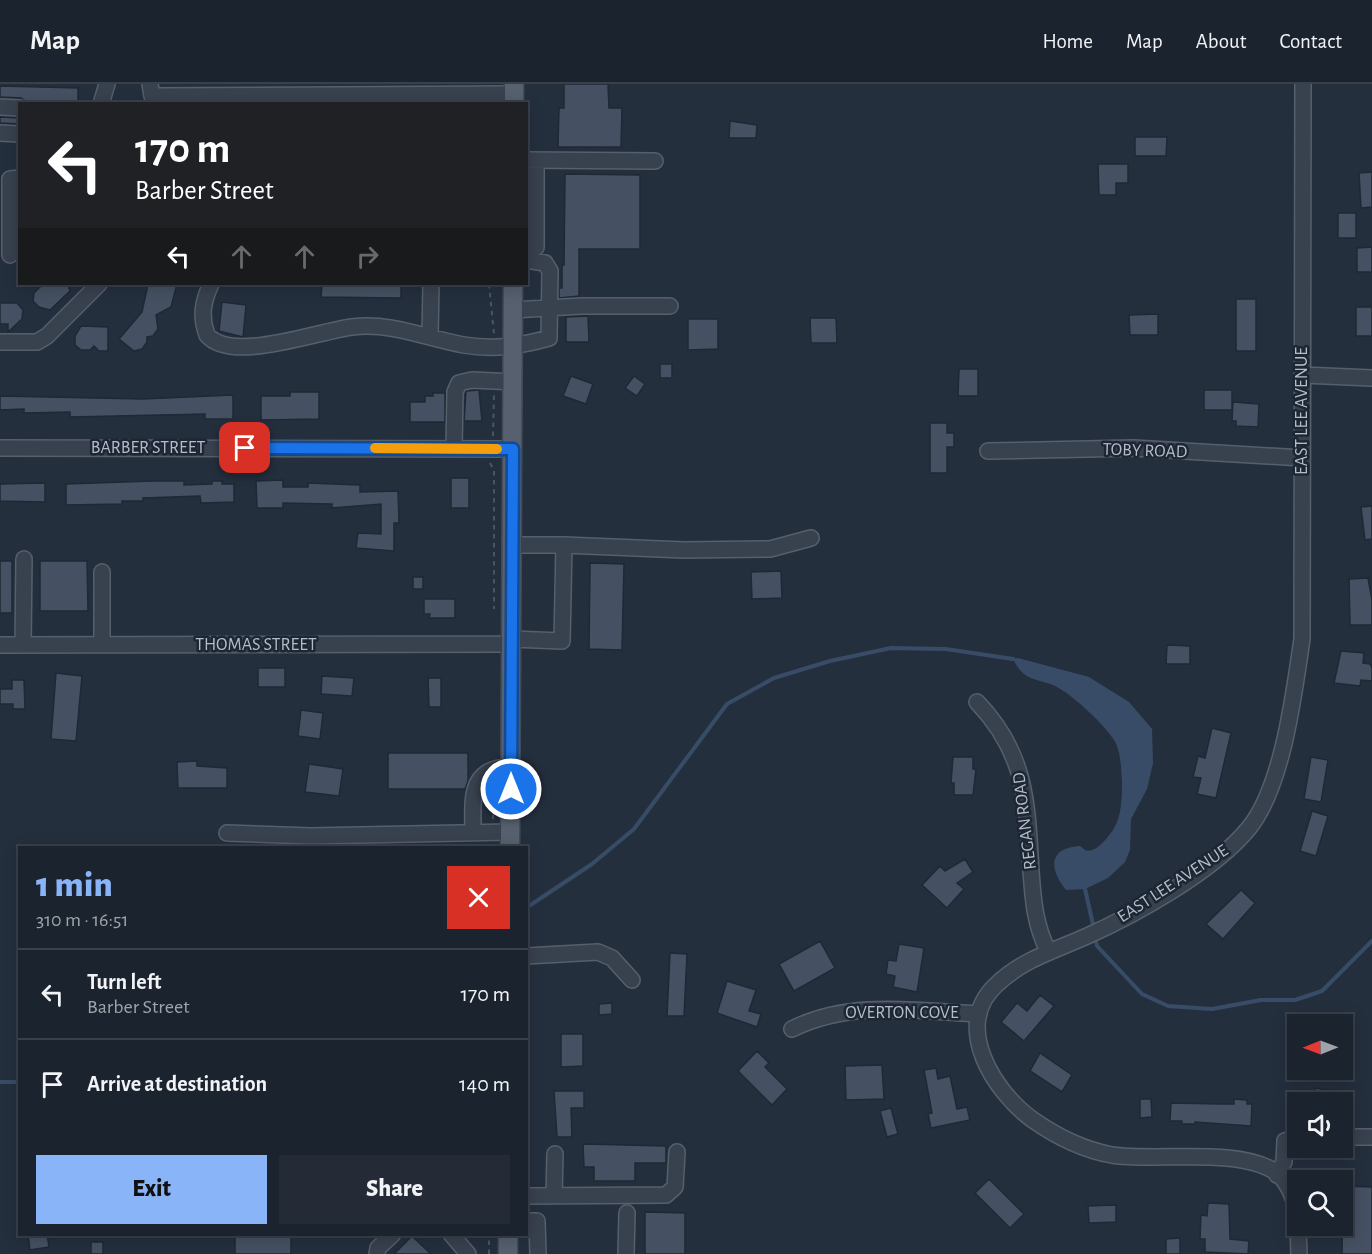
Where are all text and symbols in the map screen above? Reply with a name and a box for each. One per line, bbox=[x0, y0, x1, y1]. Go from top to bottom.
text: Map bbox=[30, 27, 80, 55]
text: Home bbox=[1042, 31, 1093, 52]
text: Map bbox=[1126, 31, 1163, 52]
text: About bbox=[1196, 31, 1246, 52]
text: Contact bbox=[1279, 31, 1342, 52]
icon: left bbox=[36, 126, 114, 204]
text: 170 m bbox=[135, 128, 230, 170]
text: Barber Street bbox=[135, 177, 274, 204]
icon: left bbox=[162, 240, 195, 273]
icon: ahead bbox=[225, 240, 258, 273]
icon: ahead bbox=[288, 240, 321, 273]
icon: right bbox=[351, 240, 384, 273]
street label: EAST LEE AVENUE bbox=[1293, 347, 1311, 475]
pin bbox=[219, 422, 270, 473]
icon: arrive bbox=[228, 431, 261, 464]
street label: BARBER STREET bbox=[91, 439, 205, 457]
street label: TOBY ROAD bbox=[1102, 441, 1188, 461]
street label: THOMAS STREET bbox=[195, 636, 317, 654]
position arrow bbox=[479, 757, 543, 821]
street label: REGAN ROAD bbox=[1010, 771, 1040, 871]
street label: EAST LEE AVENUE bbox=[1114, 841, 1232, 926]
button: close bbox=[447, 866, 510, 929]
text: 1 min bbox=[36, 867, 113, 903]
text: 310 m · 16:51 bbox=[36, 910, 128, 930]
text: Turn left bbox=[87, 971, 161, 993]
icon: left bbox=[36, 978, 69, 1011]
text: 170 m bbox=[460, 983, 510, 1005]
text: Barber Street bbox=[87, 997, 190, 1017]
street label: OVERTON COVE bbox=[845, 1004, 959, 1022]
north arrow bbox=[1287, 1014, 1353, 1080]
map controls bbox=[1287, 1014, 1353, 1236]
icon: arrive bbox=[36, 1068, 69, 1101]
text: Arrive at destination bbox=[87, 1073, 267, 1095]
text: 140 m bbox=[459, 1073, 510, 1095]
button: sound bbox=[1287, 1092, 1353, 1158]
button: Exit bbox=[36, 1155, 267, 1224]
button: Share bbox=[279, 1155, 510, 1224]
button: search bbox=[1287, 1170, 1353, 1236]

